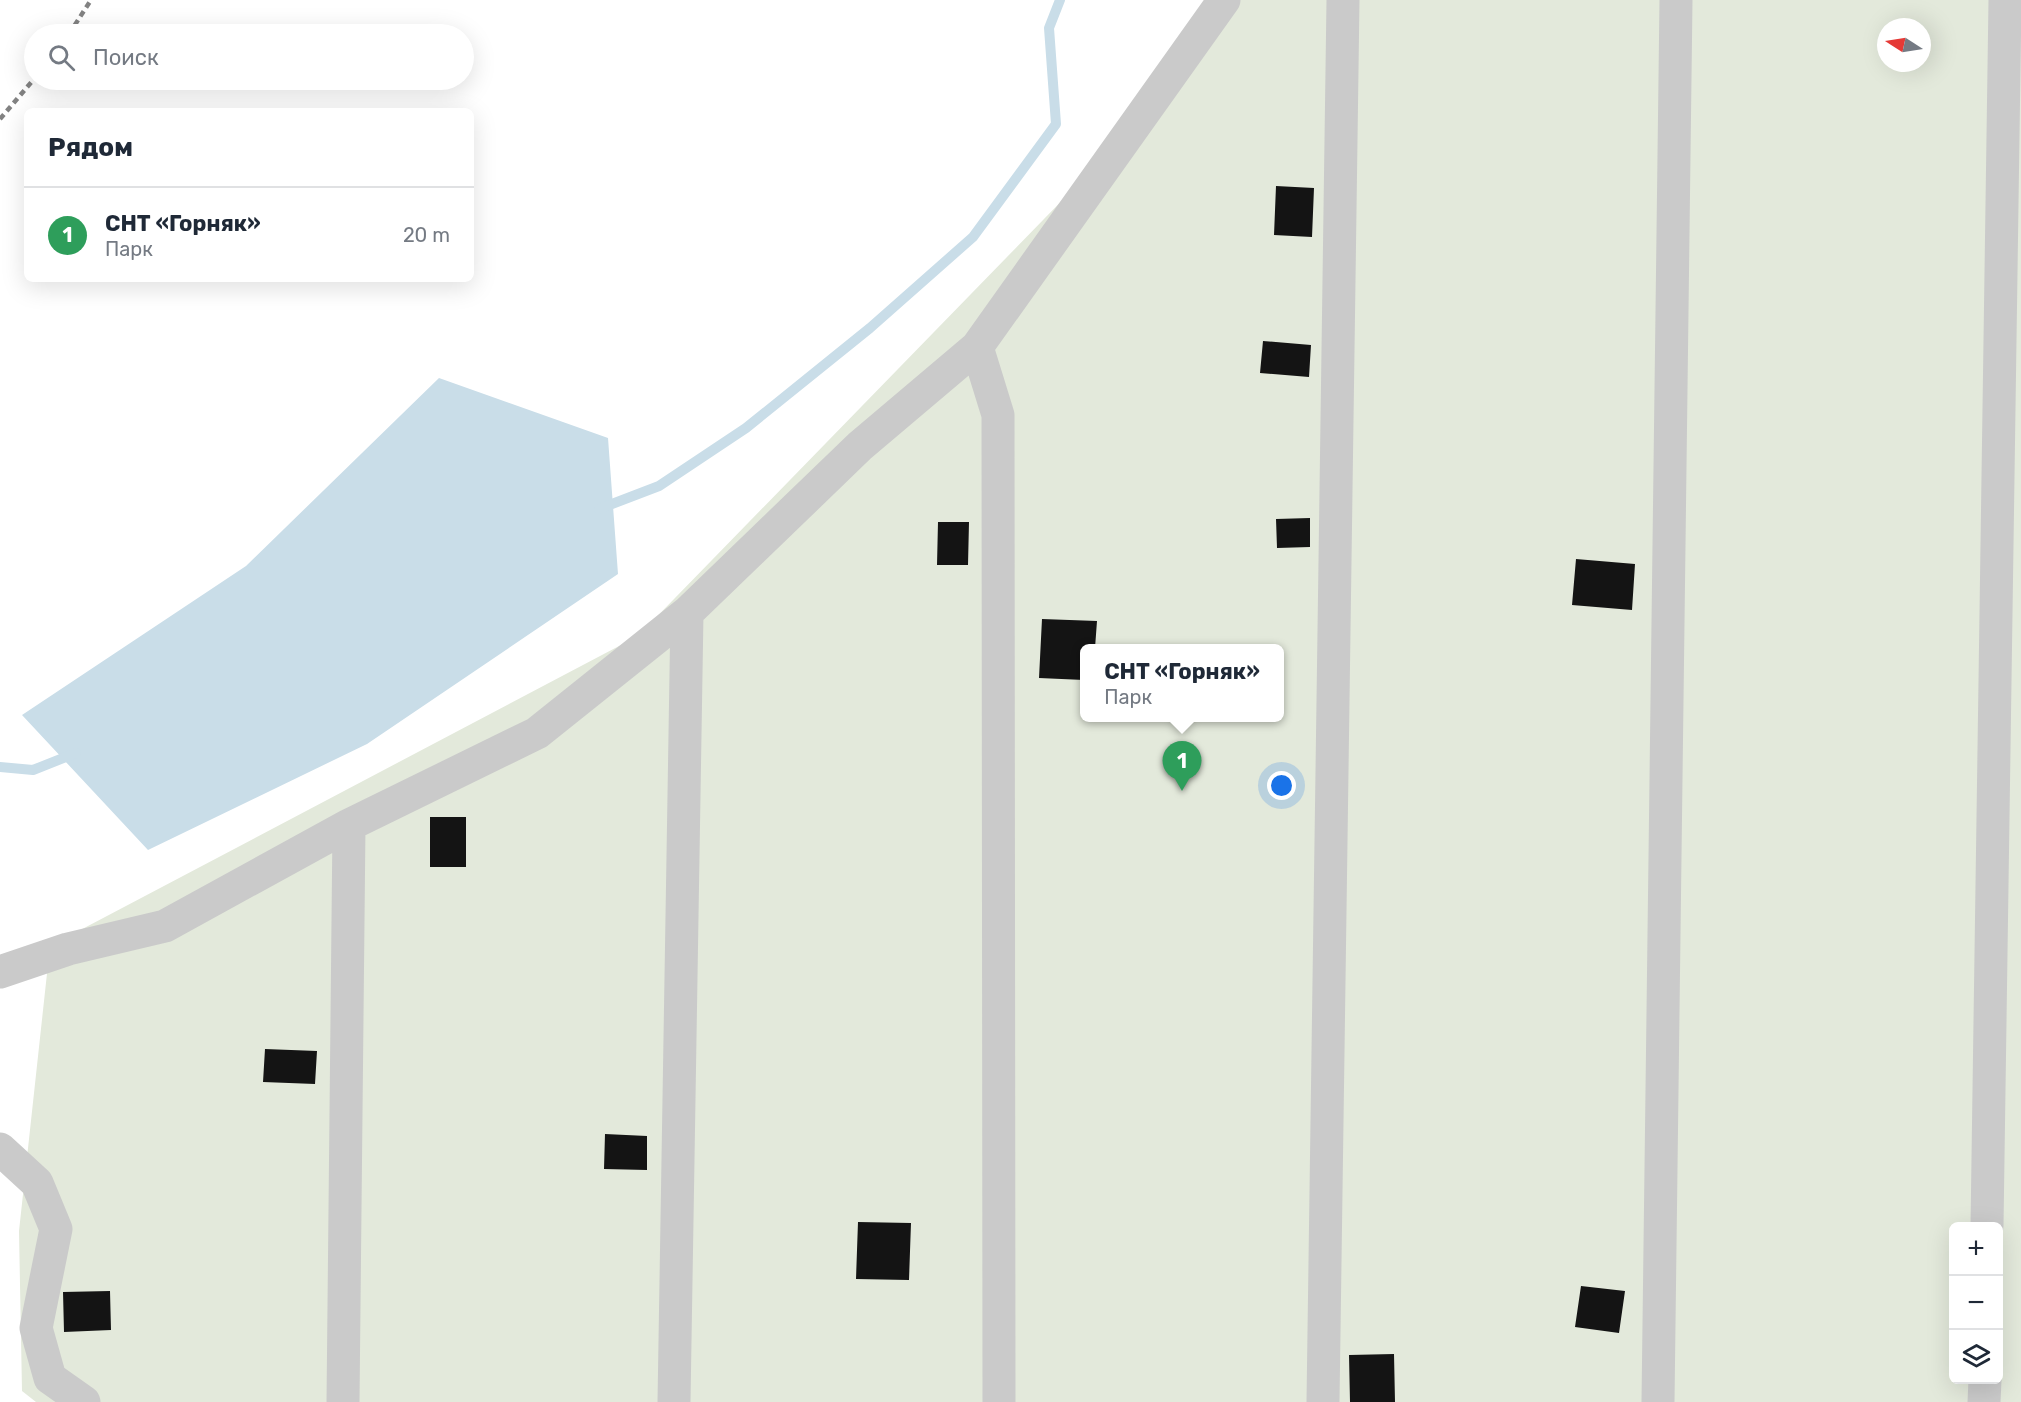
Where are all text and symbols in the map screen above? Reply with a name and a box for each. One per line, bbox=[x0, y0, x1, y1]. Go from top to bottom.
north arrow bbox=[1877, 18, 1931, 72]
search box bbox=[24, 24, 474, 90]
icon: search bbox=[45, 41, 78, 74]
text: Поиск bbox=[93, 44, 159, 71]
text: Рядом bbox=[48, 132, 133, 163]
text: СНТ «Горняк» bbox=[105, 210, 261, 237]
text: 1 bbox=[63, 223, 72, 247]
text: 20 m bbox=[403, 223, 450, 247]
text: Парк bbox=[105, 237, 153, 261]
popup bbox=[1080, 644, 1284, 722]
text: СНТ «Горняк» bbox=[1104, 658, 1260, 685]
text: Парк bbox=[1104, 685, 1152, 709]
pin: 1 bbox=[1162, 742, 1202, 791]
your location bbox=[1267, 771, 1296, 800]
map controls bbox=[1949, 1222, 2003, 1384]
button: + bbox=[1949, 1222, 2003, 1276]
button: − bbox=[1949, 1276, 2003, 1330]
button: layers bbox=[1949, 1330, 2003, 1384]

